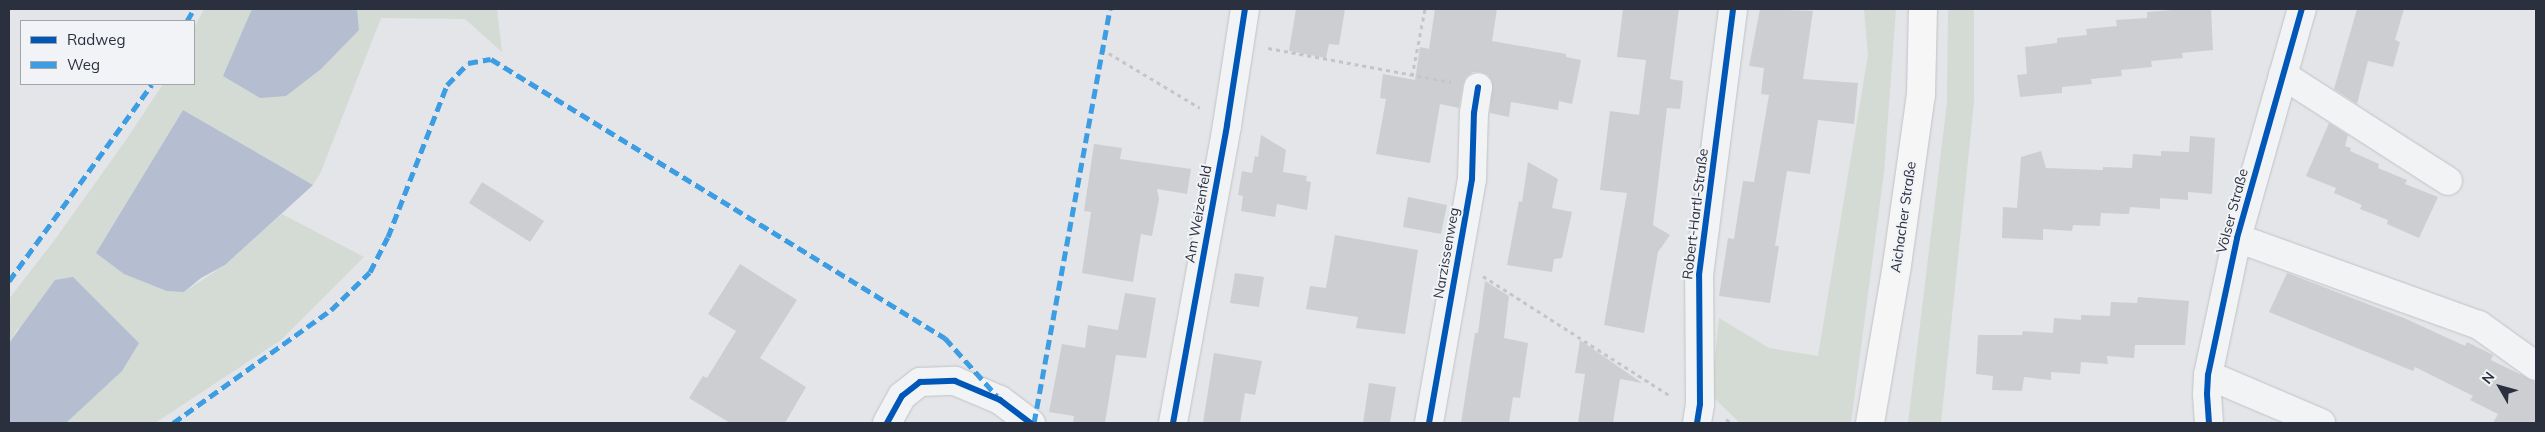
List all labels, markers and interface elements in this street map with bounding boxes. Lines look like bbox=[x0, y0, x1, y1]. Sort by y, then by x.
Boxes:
legend bbox=[20, 20, 195, 85]
text: Radweg bbox=[67, 30, 125, 49]
text: Weg bbox=[67, 55, 100, 74]
street label: Robert-Hartl-Straße bbox=[1679, 148, 1711, 280]
street label: Aichacher Straße bbox=[1887, 160, 1919, 274]
street label: Am Weizenfeld bbox=[1181, 164, 1215, 264]
street label: Völser Straße bbox=[2213, 167, 2251, 255]
street label: Narzissenweg bbox=[1430, 206, 1462, 300]
north arrow bbox=[2475, 362, 2525, 412]
text: N bbox=[2478, 368, 2499, 387]

